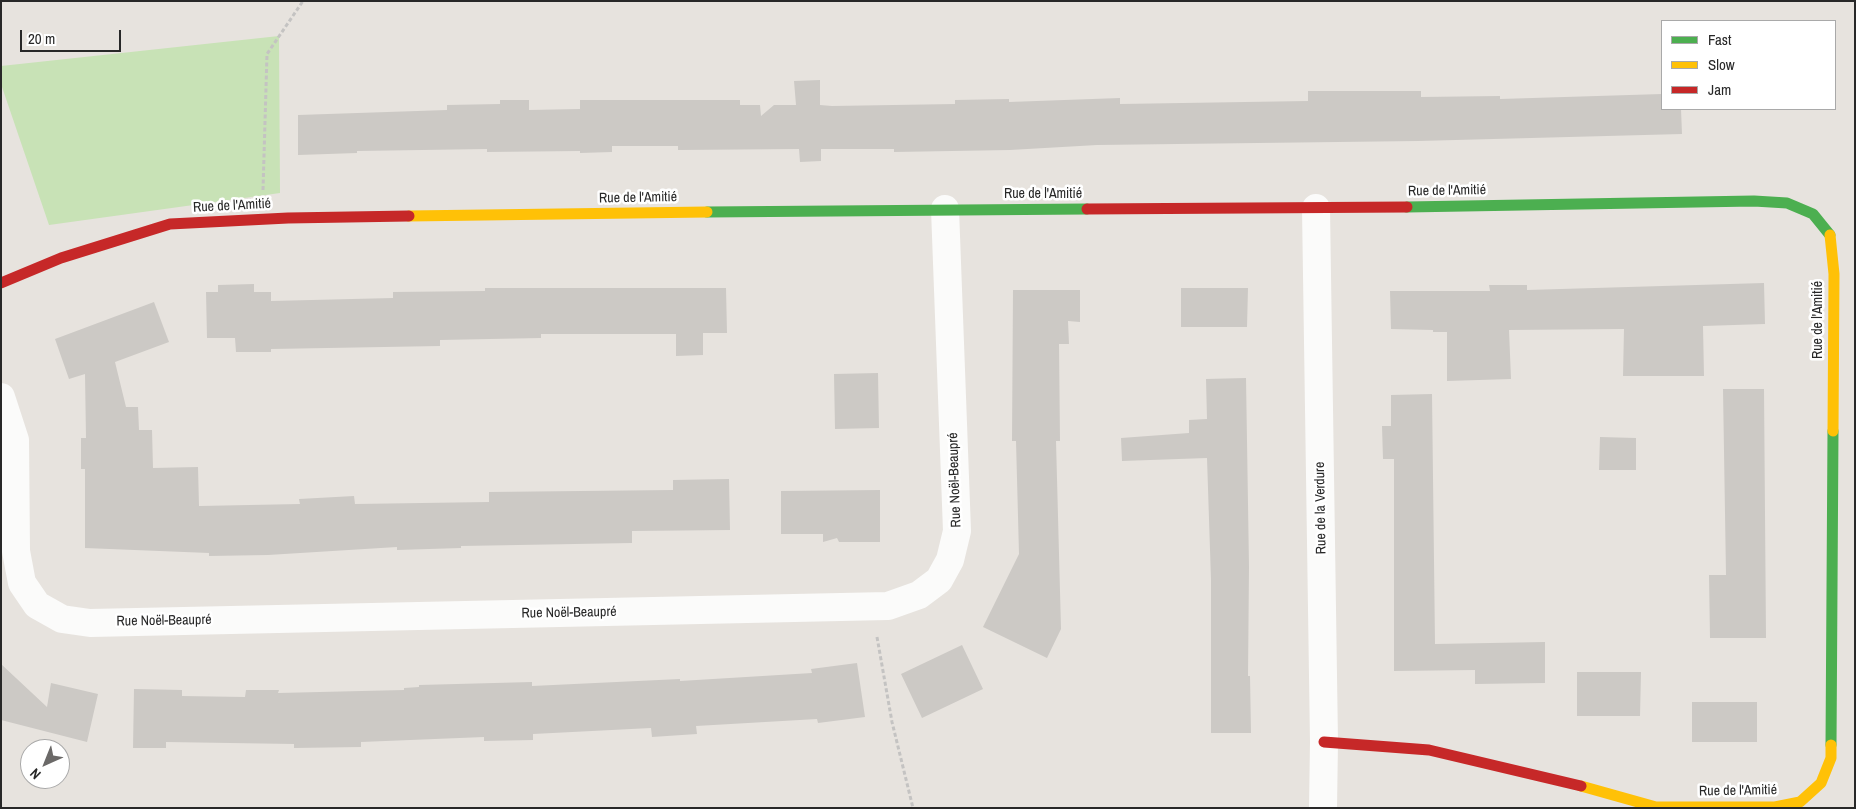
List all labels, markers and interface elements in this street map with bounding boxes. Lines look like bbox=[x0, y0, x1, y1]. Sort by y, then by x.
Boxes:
scale bar bbox=[22, 20, 124, 52]
legend bbox=[1661, 20, 1836, 110]
text: 20 m bbox=[28, 28, 55, 49]
text: Fast bbox=[1708, 29, 1731, 50]
text: Slow bbox=[1708, 54, 1735, 75]
text: Jam bbox=[1708, 79, 1731, 100]
street label: Rue de l'Amitié bbox=[1408, 182, 1486, 200]
street label: Rue de l'Amitié bbox=[1004, 186, 1082, 202]
street label: Rue de l'Amitié bbox=[599, 189, 677, 207]
street label: Rue de l'Amitié bbox=[193, 196, 271, 216]
street label: Rue de l'Amitié bbox=[1810, 281, 1826, 359]
street label: Rue Noël-Beaupré bbox=[945, 432, 965, 528]
street label: Rue de la Verdure bbox=[1312, 462, 1330, 554]
street label: Rue Noël-Beaupré bbox=[521, 604, 617, 622]
street label: Rue Noël-Beaupré bbox=[116, 612, 212, 630]
north arrow bbox=[20, 739, 70, 789]
text: N bbox=[26, 765, 45, 783]
street label: Rue de l'Amitié bbox=[1699, 782, 1777, 800]

